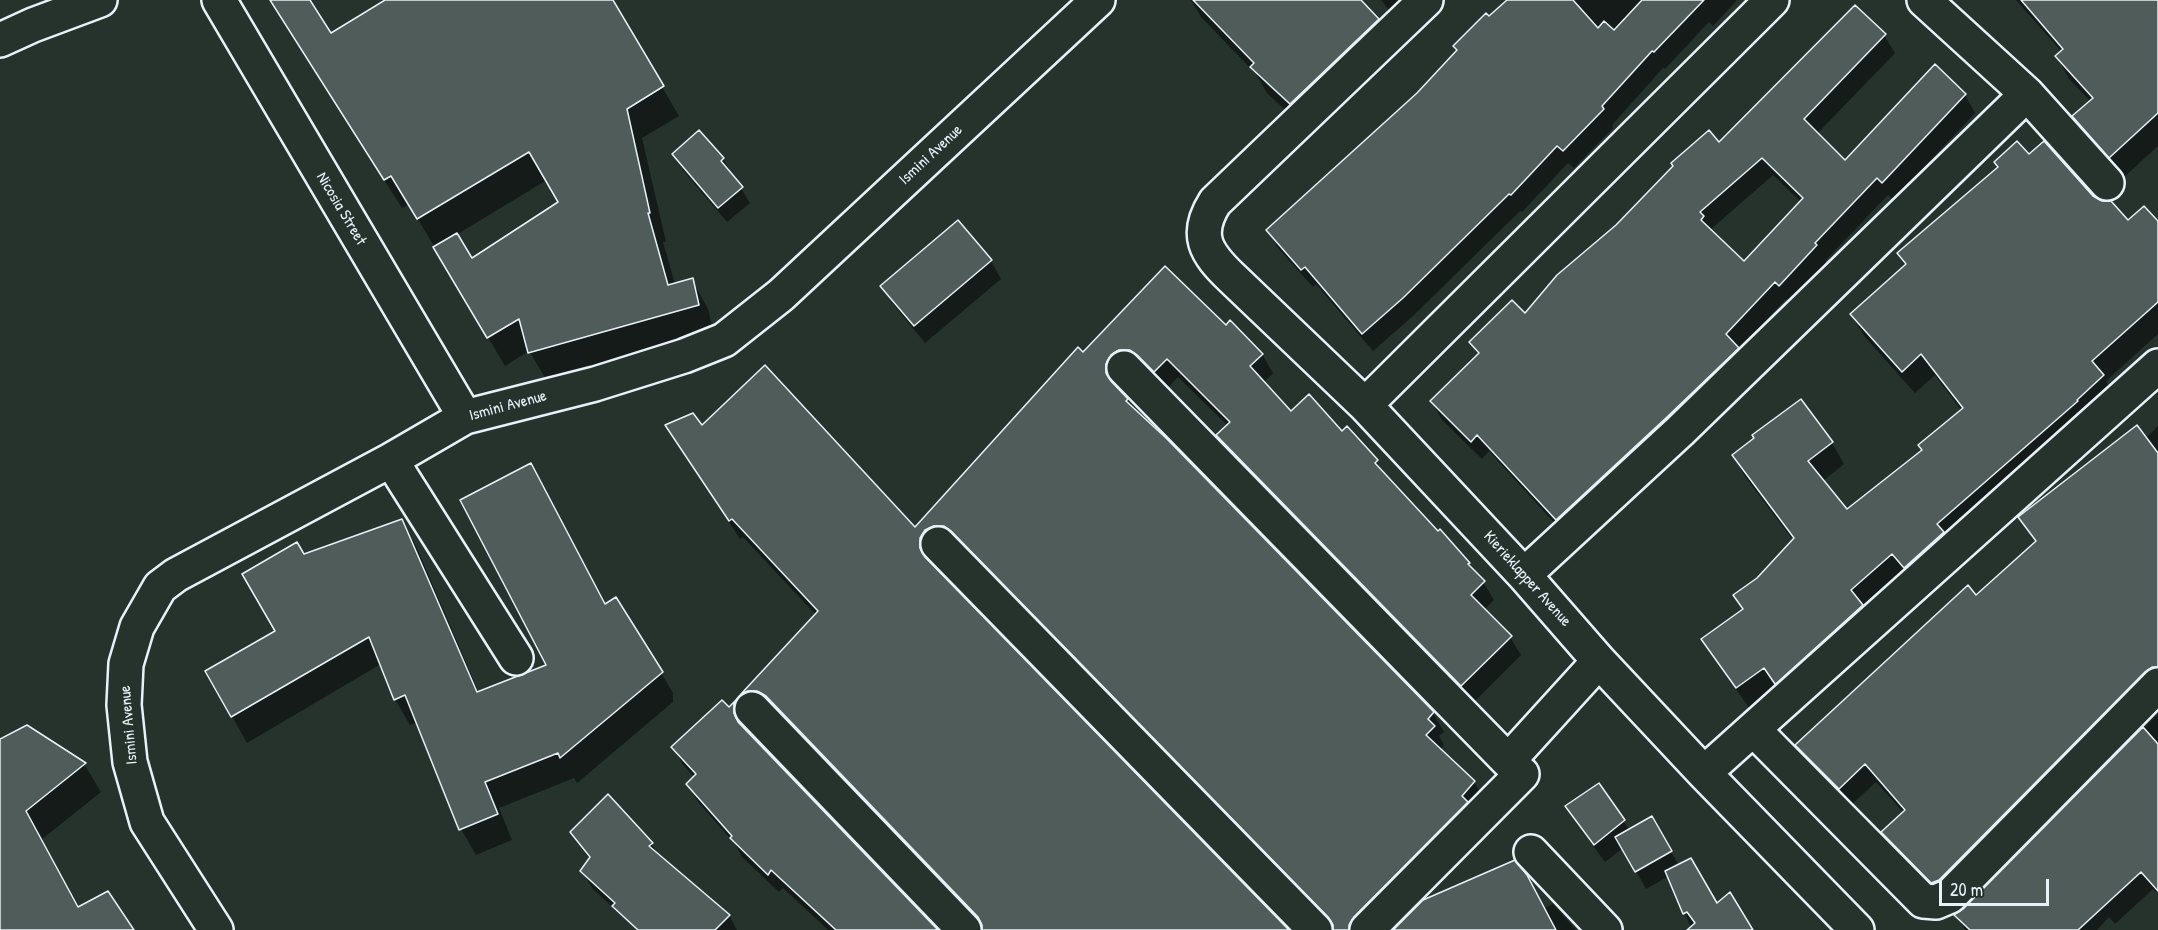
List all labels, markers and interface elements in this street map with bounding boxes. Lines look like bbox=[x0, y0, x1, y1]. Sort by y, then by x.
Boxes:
street label: Ismini Avenue bbox=[895, 121, 967, 189]
street label: Nicosia Street bbox=[312, 169, 370, 249]
street label: Ismini Avenue bbox=[467, 386, 549, 426]
street label: Kierieklapper Avenue bbox=[1479, 527, 1575, 631]
street label: Ismini Avenue bbox=[116, 685, 142, 765]
scale bar bbox=[1942, 867, 2052, 905]
text: 20 m bbox=[1950, 877, 1983, 902]

